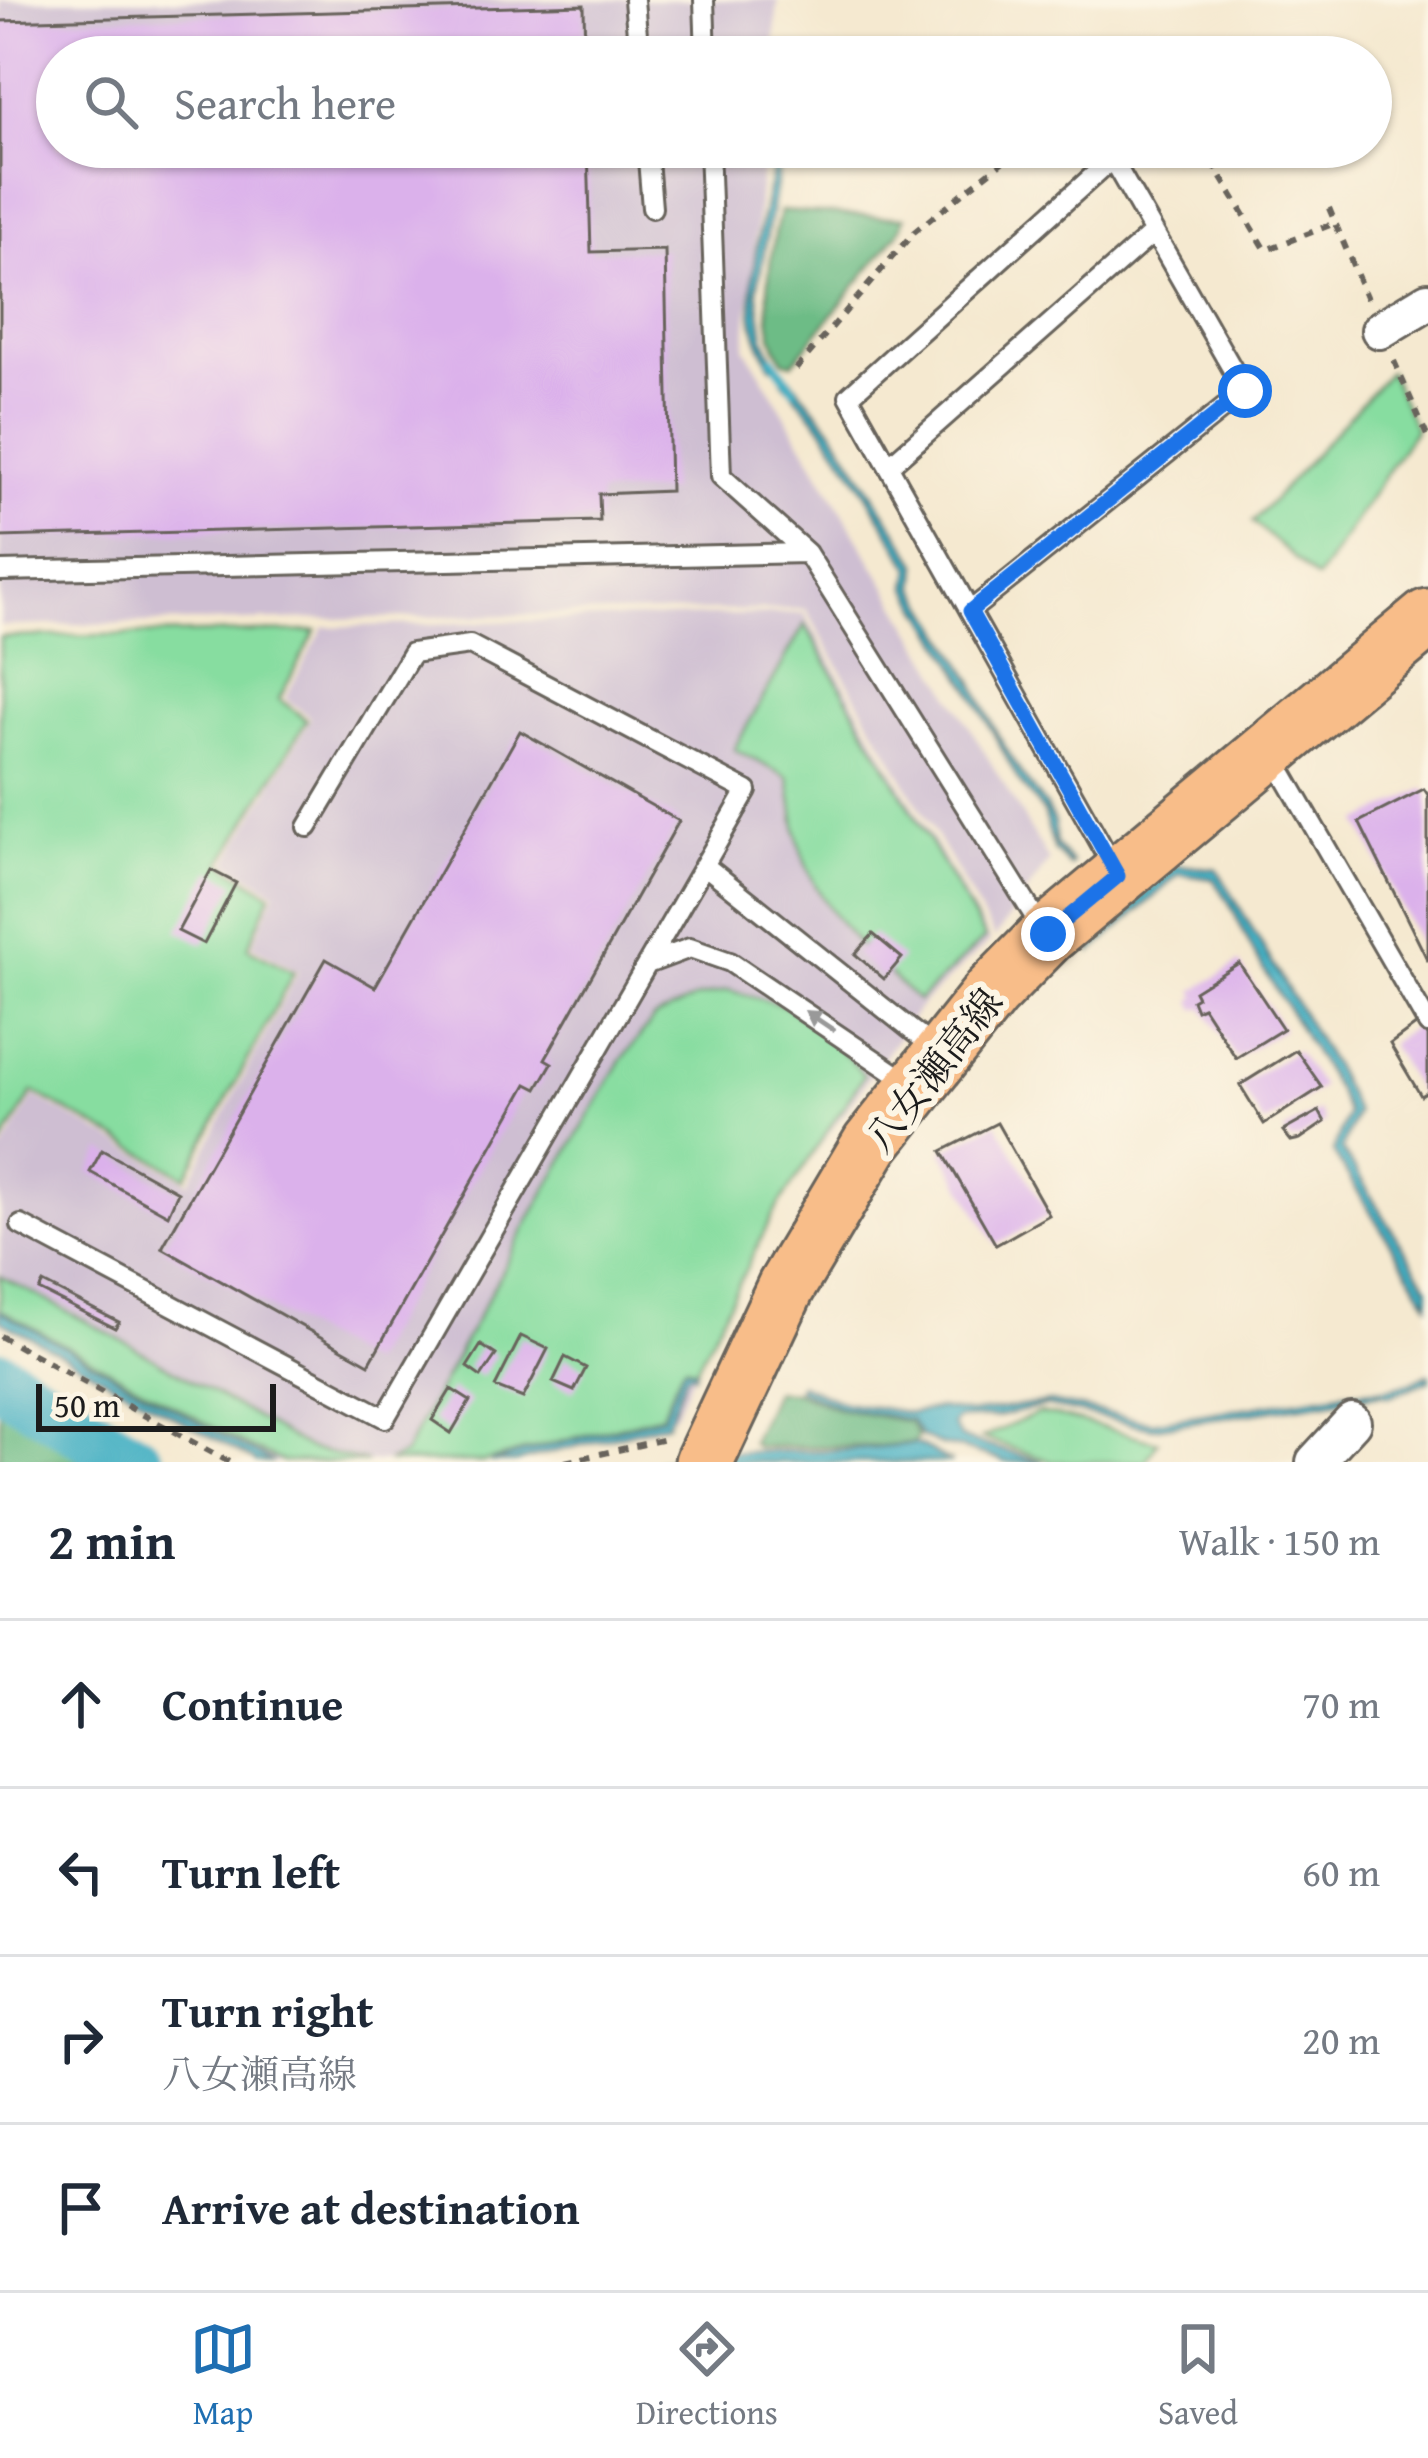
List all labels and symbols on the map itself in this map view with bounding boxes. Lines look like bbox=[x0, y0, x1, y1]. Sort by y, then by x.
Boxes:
route start bbox=[1218, 364, 1272, 418]
route end bbox=[1021, 907, 1075, 961]
street label: 八女瀬高線 bbox=[851, 976, 1015, 1164]
one-way arrow bbox=[803, 1011, 836, 1033]
scale bar bbox=[36, 1378, 276, 1431]

